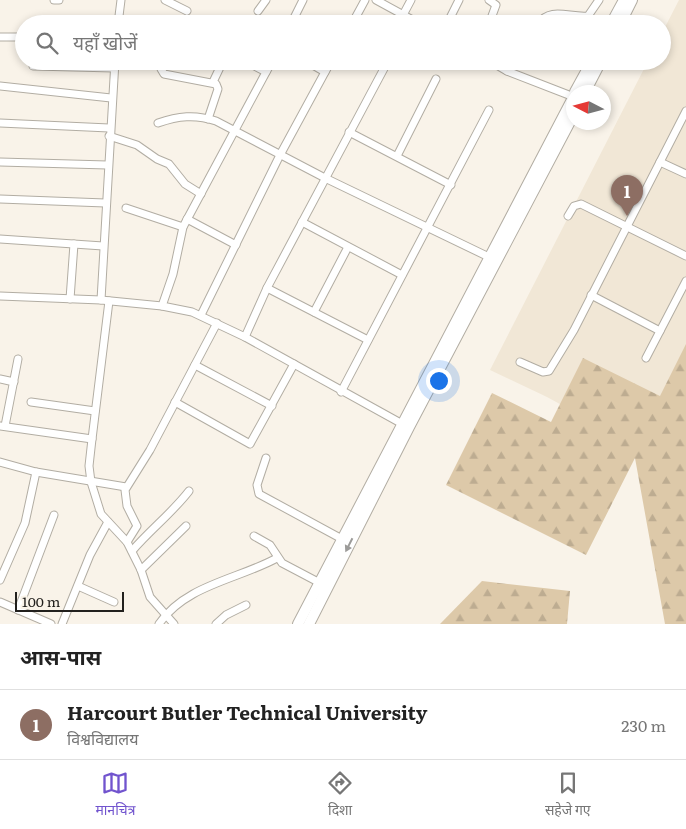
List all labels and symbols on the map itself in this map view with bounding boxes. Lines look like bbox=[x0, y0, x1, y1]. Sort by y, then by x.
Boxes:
north arrow bbox=[566, 85, 611, 130]
pin: 1 bbox=[611, 175, 643, 216]
your location bbox=[426, 368, 452, 394]
one-way arrow bbox=[345, 538, 353, 552]
scale bar bbox=[15, 589, 124, 612]

